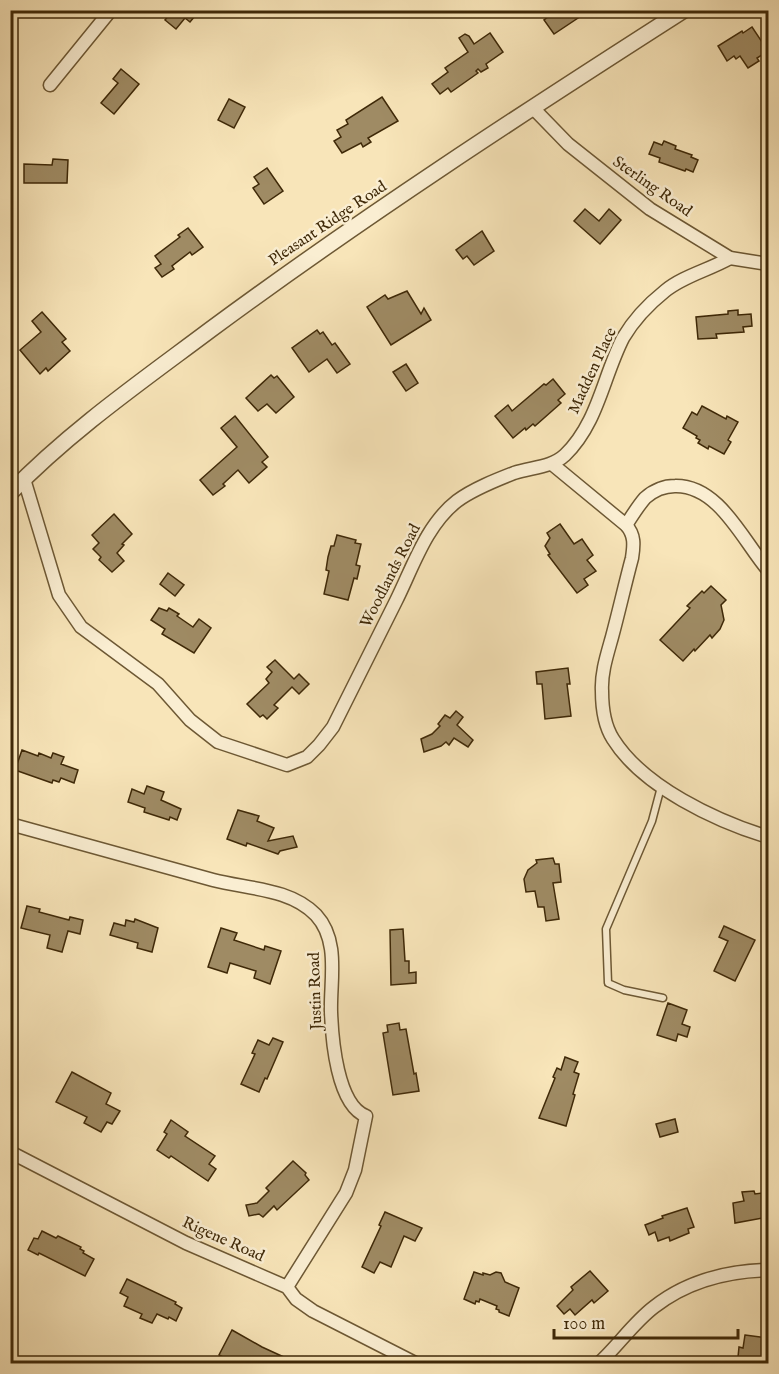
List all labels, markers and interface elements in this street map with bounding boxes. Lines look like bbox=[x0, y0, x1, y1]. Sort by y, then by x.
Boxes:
street label: Sterling Road bbox=[608, 152, 696, 222]
street label: Pleasant Ridge Road bbox=[265, 177, 391, 271]
street label: Madden Place bbox=[564, 325, 622, 417]
street label: Woodlands Road bbox=[356, 520, 426, 631]
street label: Justin Road bbox=[305, 951, 327, 1032]
street label: Rigene Road bbox=[179, 1213, 268, 1267]
scale bar bbox=[554, 1302, 738, 1340]
text: 100 m bbox=[563, 1313, 605, 1336]

